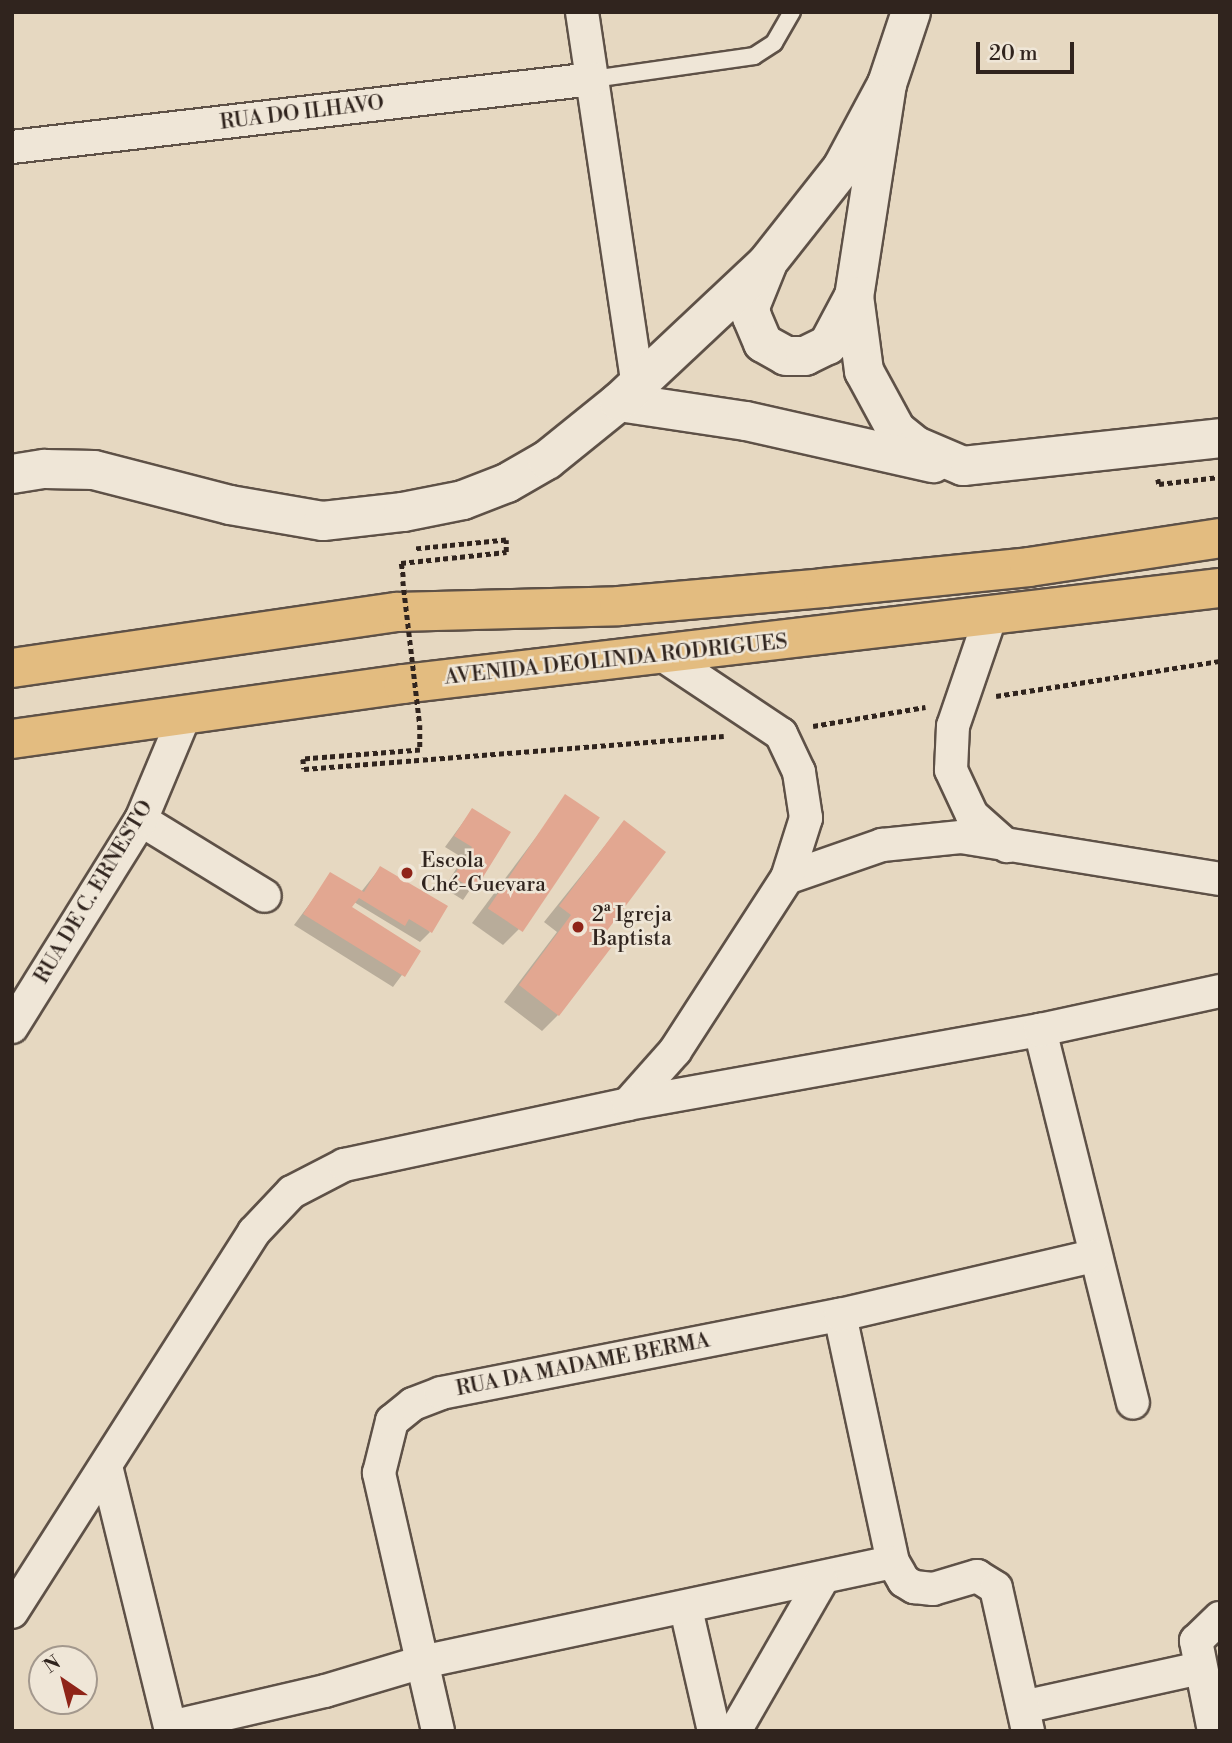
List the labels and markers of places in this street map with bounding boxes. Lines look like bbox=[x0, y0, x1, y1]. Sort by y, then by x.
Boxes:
place label: Escola Ché-Guevara bbox=[421, 848, 546, 898]
marker: Escola Ché-Guevara bbox=[399, 865, 415, 881]
place label: 2ª Igreja Baptista bbox=[592, 902, 672, 952]
marker: 2ª Igreja Baptista bbox=[570, 919, 586, 935]

